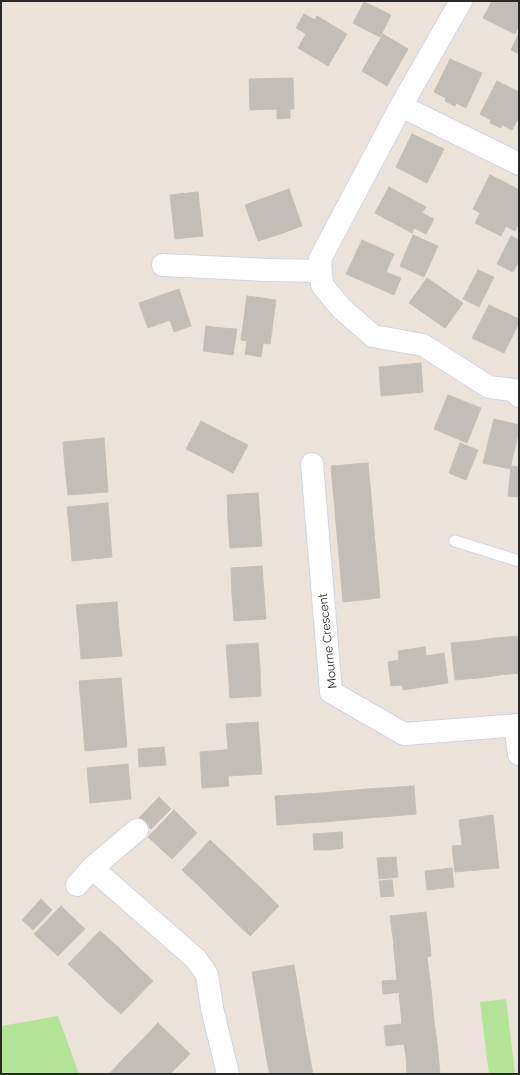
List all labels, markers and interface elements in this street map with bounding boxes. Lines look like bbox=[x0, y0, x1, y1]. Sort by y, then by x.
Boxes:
street label: Mourne Crescent bbox=[316, 593, 340, 689]

